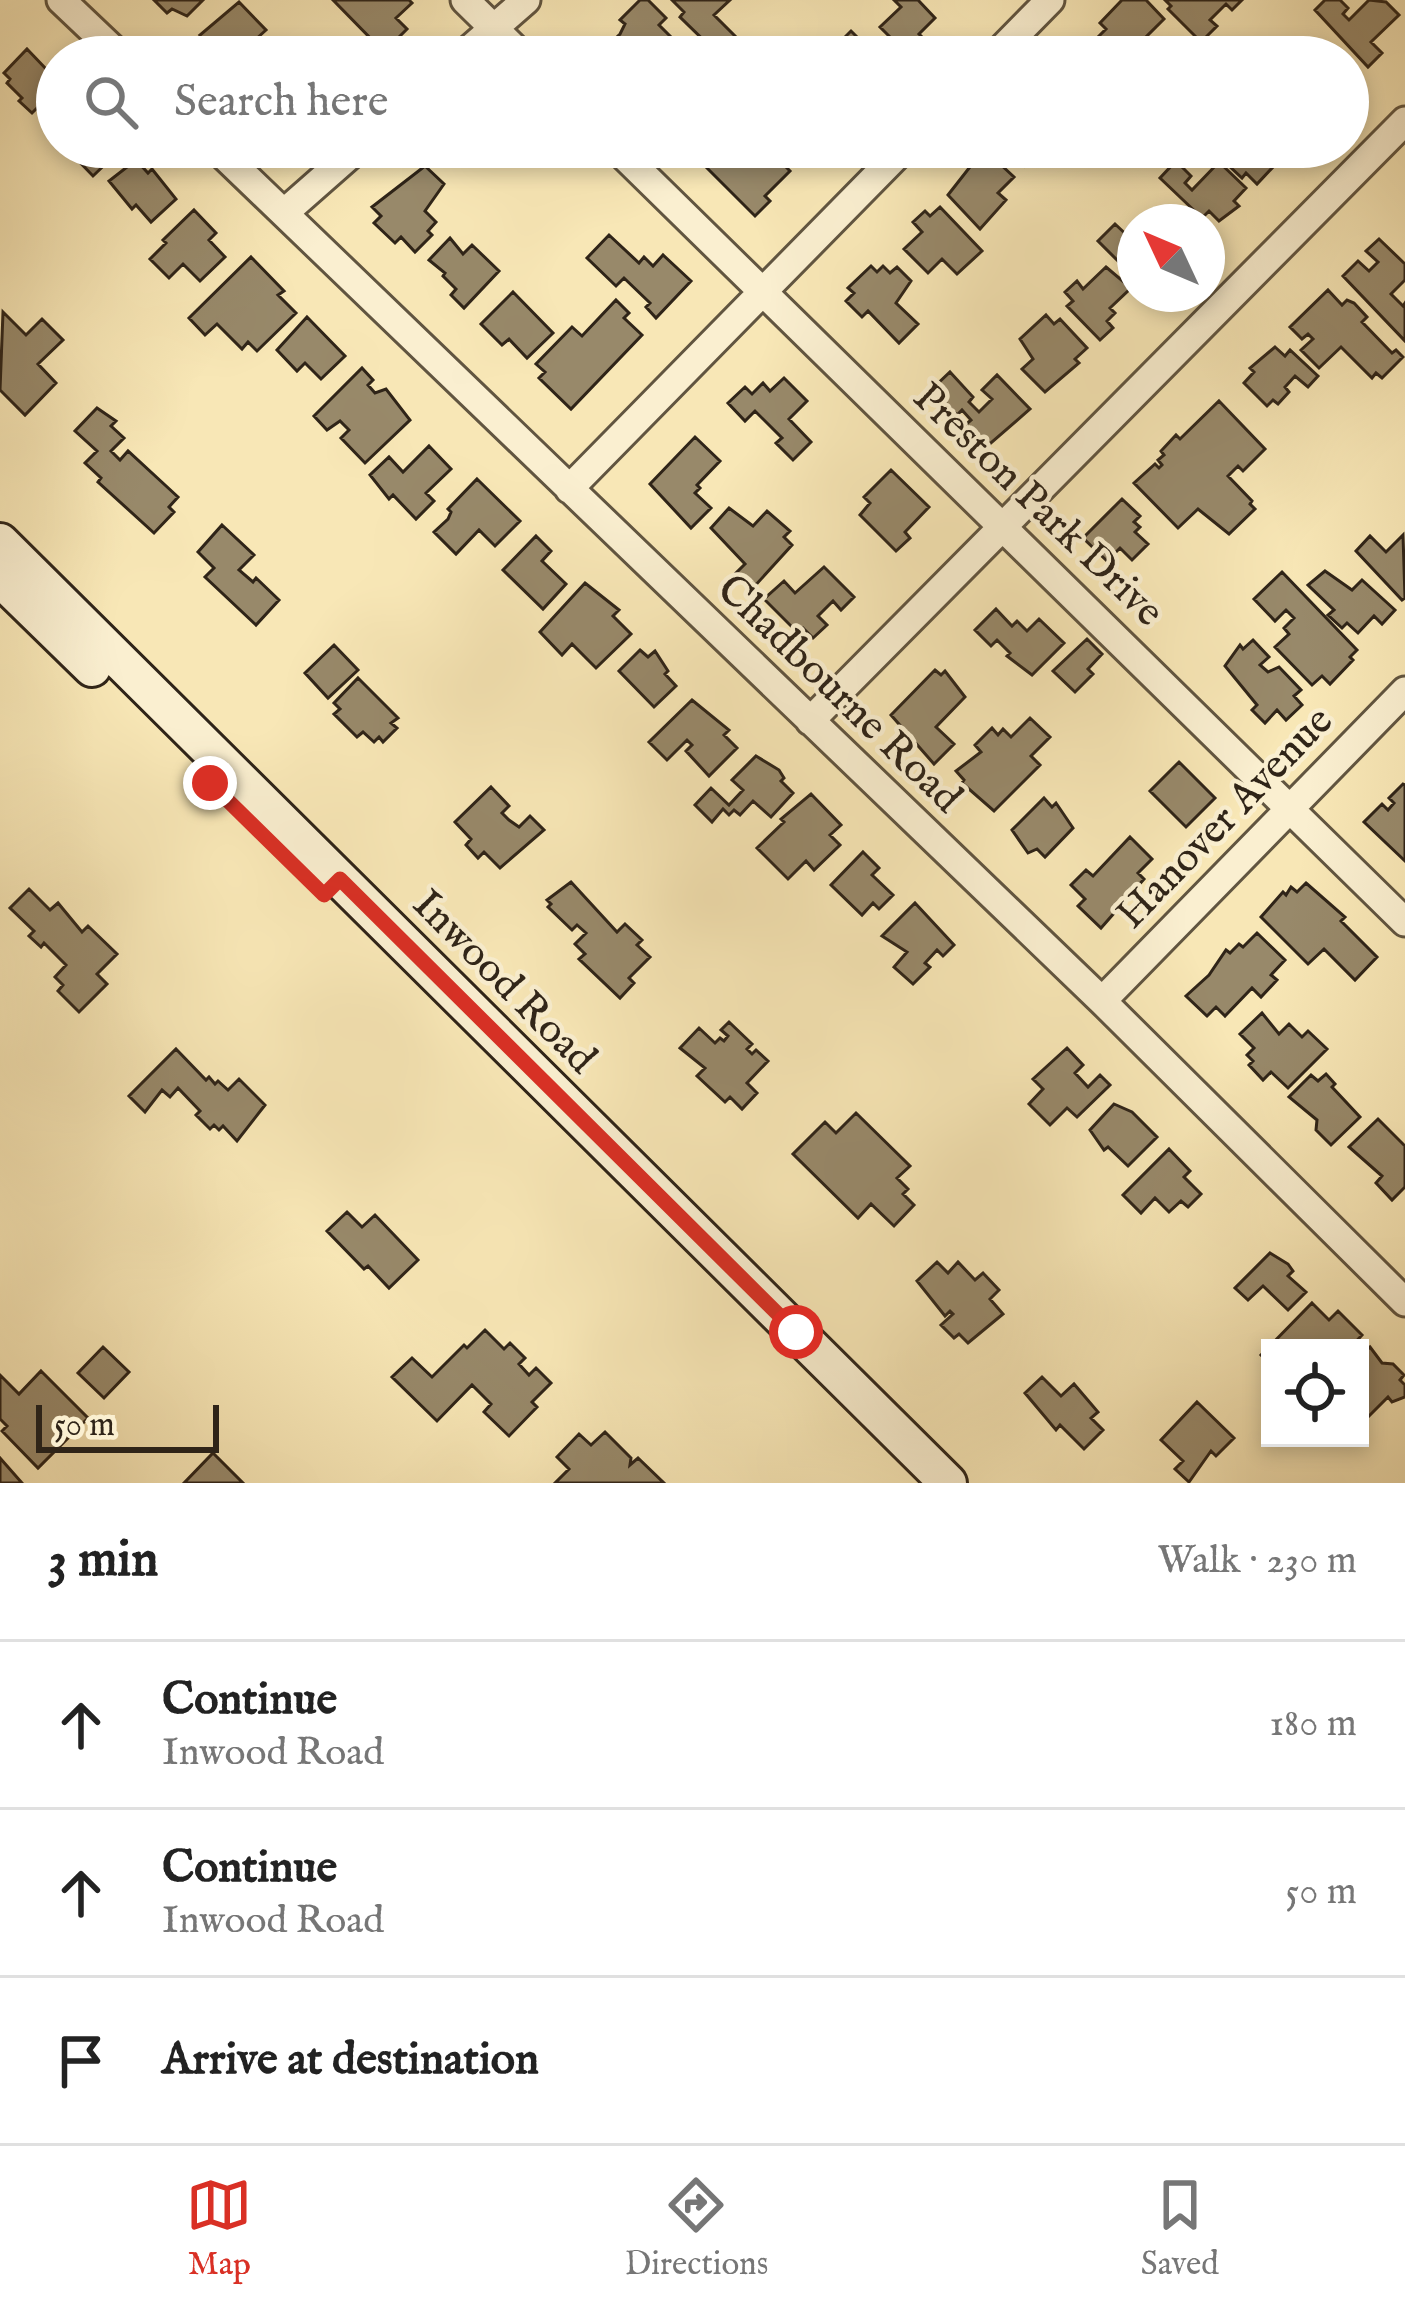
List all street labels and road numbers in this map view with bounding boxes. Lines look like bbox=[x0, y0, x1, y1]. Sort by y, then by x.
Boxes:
street label: Preston Park Drive bbox=[901, 372, 1174, 639]
street label: Chadbourne Road bbox=[705, 564, 973, 825]
street label: Hanover Avenue bbox=[1106, 696, 1345, 941]
street label: Inwood Road bbox=[400, 879, 607, 1086]

